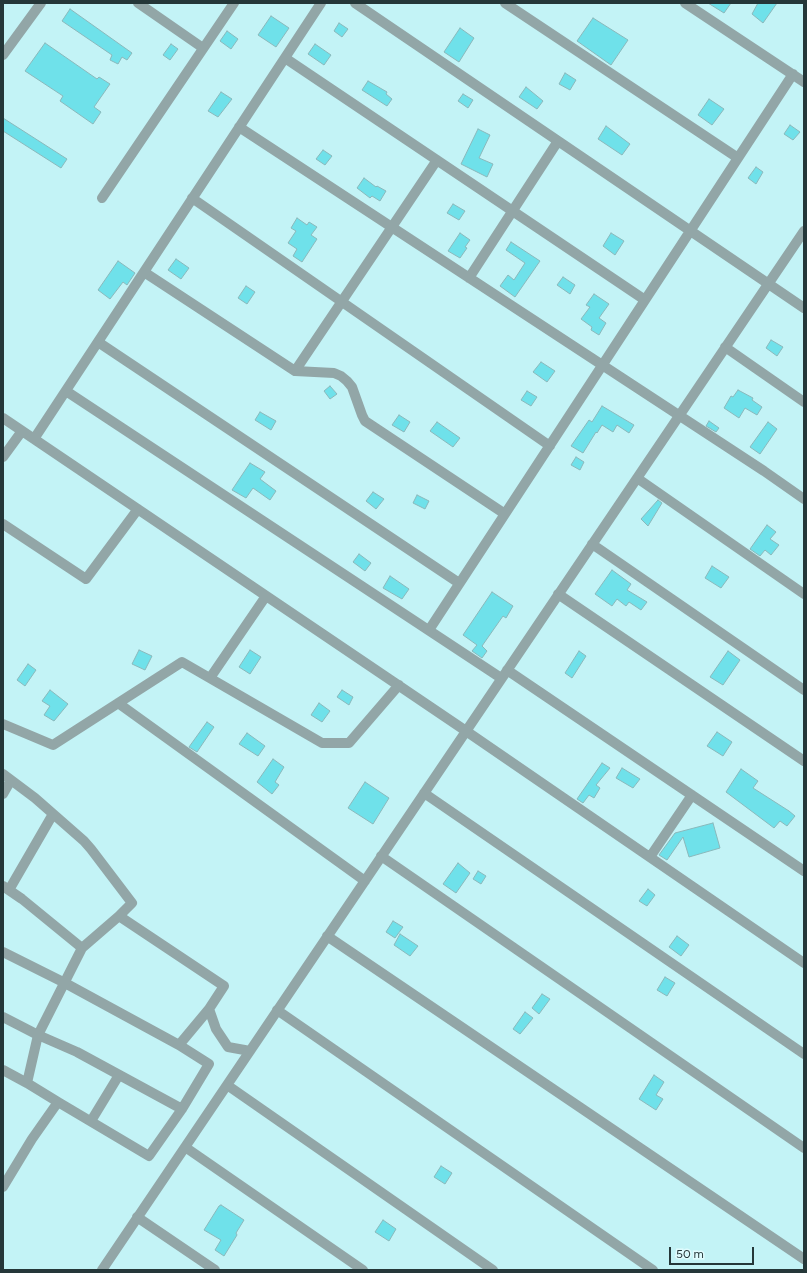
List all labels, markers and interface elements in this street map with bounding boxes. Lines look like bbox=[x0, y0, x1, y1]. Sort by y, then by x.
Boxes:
scale bar bbox=[671, 1239, 756, 1265]
text: 50 m bbox=[676, 1247, 704, 1261]

